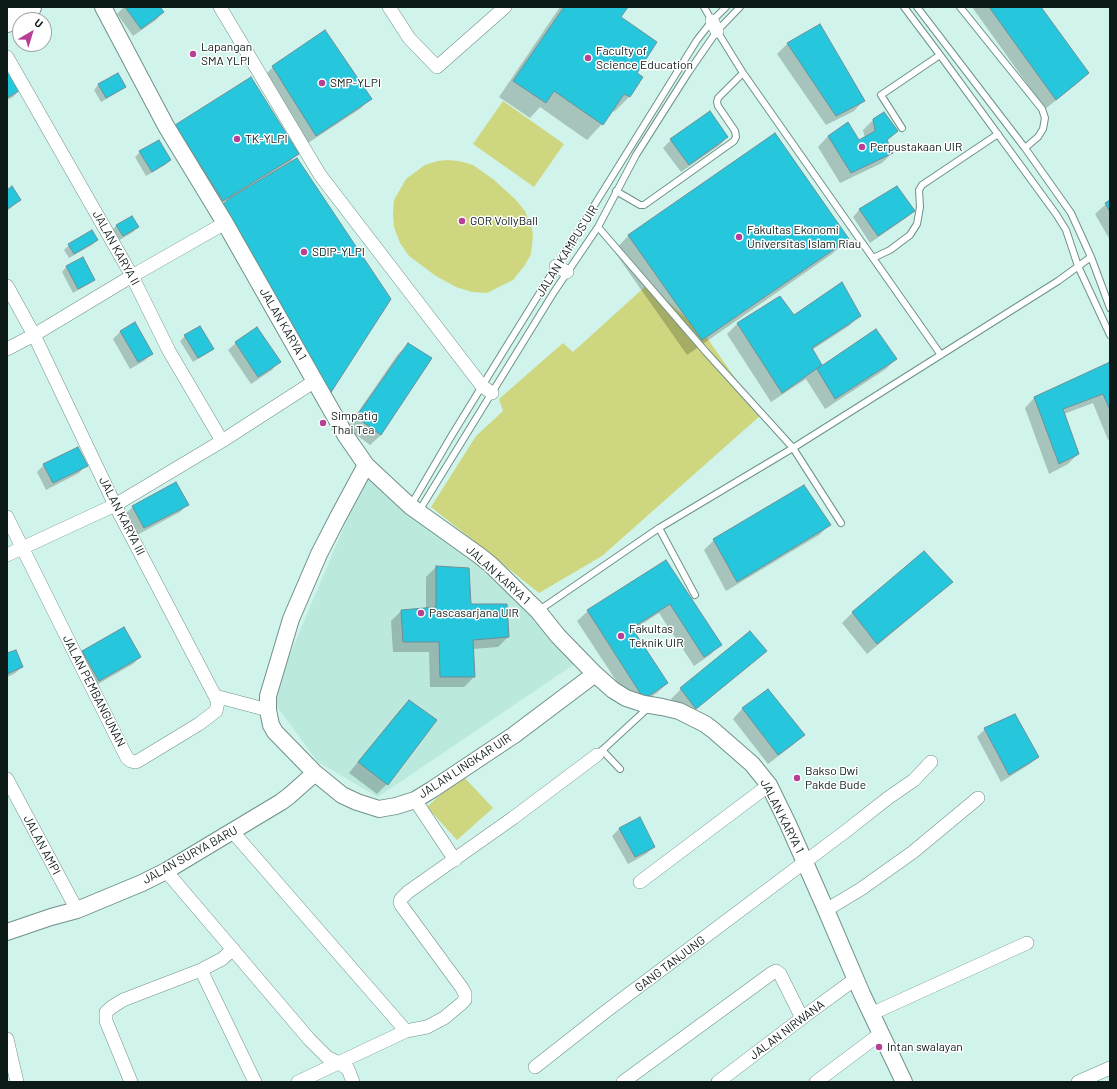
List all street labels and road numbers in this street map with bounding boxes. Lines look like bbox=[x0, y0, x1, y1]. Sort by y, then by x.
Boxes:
street label: JALAN KAMPUS UIR bbox=[533, 203, 601, 299]
street label: JALAN KARYA II bbox=[90, 208, 142, 288]
street label: JALAN KARYA 1 bbox=[256, 285, 310, 363]
street label: JALAN KARYA III bbox=[96, 474, 148, 558]
street label: JALAN KARYA 1 bbox=[463, 543, 533, 607]
street label: JALAN PEMBANGUNAN bbox=[60, 633, 128, 749]
street label: JALAN LINGKAR UIR bbox=[416, 731, 514, 801]
street label: JALAN KARYA 1 bbox=[757, 777, 807, 855]
street label: JALAN AMPI bbox=[20, 813, 64, 877]
street label: JALAN SURYA BARU bbox=[140, 823, 240, 887]
street label: GANG TANJUNG bbox=[632, 933, 708, 995]
street label: JALAN NIRWANA bbox=[747, 997, 827, 1063]

